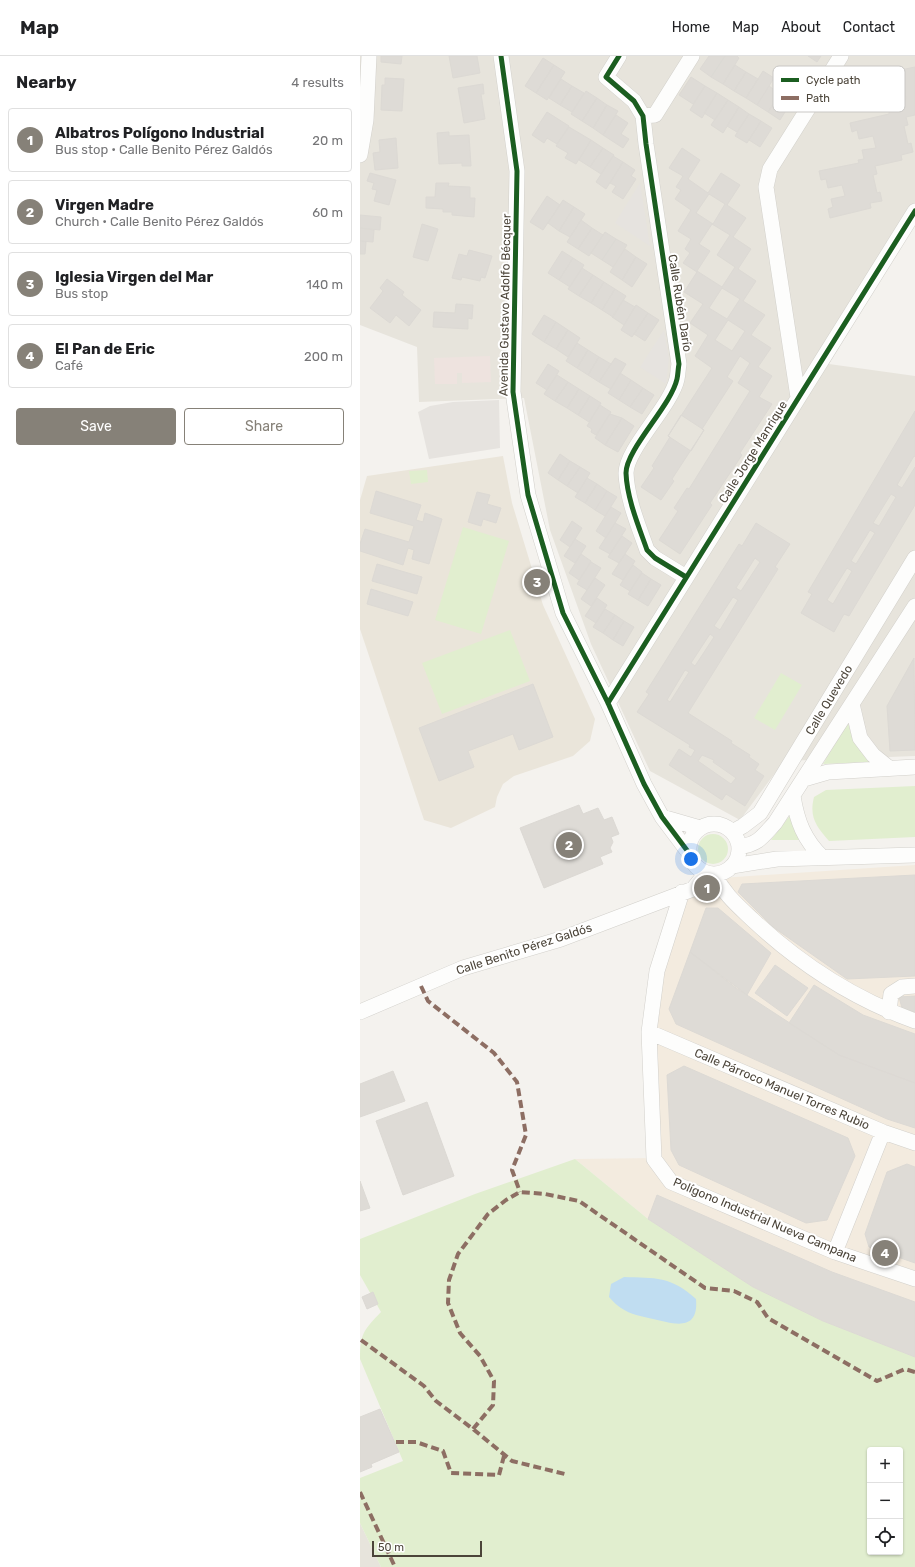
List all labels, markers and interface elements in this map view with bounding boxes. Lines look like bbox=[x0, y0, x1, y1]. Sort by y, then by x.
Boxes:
text: Map bbox=[20, 16, 59, 39]
text: Home bbox=[672, 19, 710, 36]
text: Map bbox=[732, 19, 759, 36]
text: About bbox=[781, 19, 821, 36]
text: Contact bbox=[843, 19, 895, 36]
legend bbox=[773, 66, 905, 112]
text: Nearby bbox=[16, 72, 77, 92]
text: Cycle path bbox=[806, 74, 860, 87]
text: 4 results bbox=[291, 75, 344, 90]
text: Path bbox=[806, 92, 830, 105]
text: Albatros Polígono Industrial bbox=[55, 124, 264, 142]
text: 1 bbox=[27, 133, 33, 148]
text: 20 m bbox=[312, 133, 343, 148]
text: Bus stop · Calle Benito Pérez Galdós bbox=[55, 142, 273, 157]
text: Virgen Madre bbox=[55, 196, 154, 214]
text: 2 bbox=[26, 205, 34, 220]
text: 60 m bbox=[312, 205, 343, 220]
street label: Avenida Gustavo Adolfo Bécquer bbox=[496, 213, 514, 396]
text: Church · Calle Benito Pérez Galdós bbox=[55, 214, 264, 229]
street label: Calle Rubén Darío bbox=[665, 253, 695, 353]
text: Iglesia Virgen del Mar bbox=[55, 268, 213, 286]
text: 3 bbox=[26, 277, 34, 292]
text: 140 m bbox=[306, 277, 343, 292]
text: Bus stop bbox=[55, 286, 108, 301]
text: El Pan de Eric bbox=[55, 340, 155, 358]
text: 4 bbox=[26, 349, 34, 364]
text: 200 m bbox=[304, 349, 343, 364]
text: Café bbox=[55, 358, 83, 373]
street label: Calle Jorge Manrique bbox=[716, 398, 790, 506]
button: Save bbox=[16, 408, 176, 445]
button: Share bbox=[184, 408, 344, 445]
pin: 3 bbox=[524, 567, 550, 597]
street label: Calle Quevedo bbox=[803, 662, 855, 738]
pin: 2 bbox=[556, 830, 582, 860]
your location bbox=[681, 849, 701, 869]
pin: 1 bbox=[694, 873, 720, 903]
street label: Calle Benito Pérez Galdós bbox=[454, 920, 594, 978]
street label: Calle Párroco Manuel Torres Rubio bbox=[692, 1046, 872, 1132]
street label: Polígono Industrial Nueva Campana bbox=[671, 1175, 859, 1265]
pin: 4 bbox=[872, 1238, 898, 1268]
map controls bbox=[867, 1447, 903, 1555]
button: + bbox=[867, 1447, 903, 1483]
button: − bbox=[867, 1483, 903, 1519]
button: locate bbox=[867, 1519, 903, 1555]
scale bar bbox=[372, 1539, 482, 1558]
text: 50 m bbox=[378, 1541, 404, 1554]

